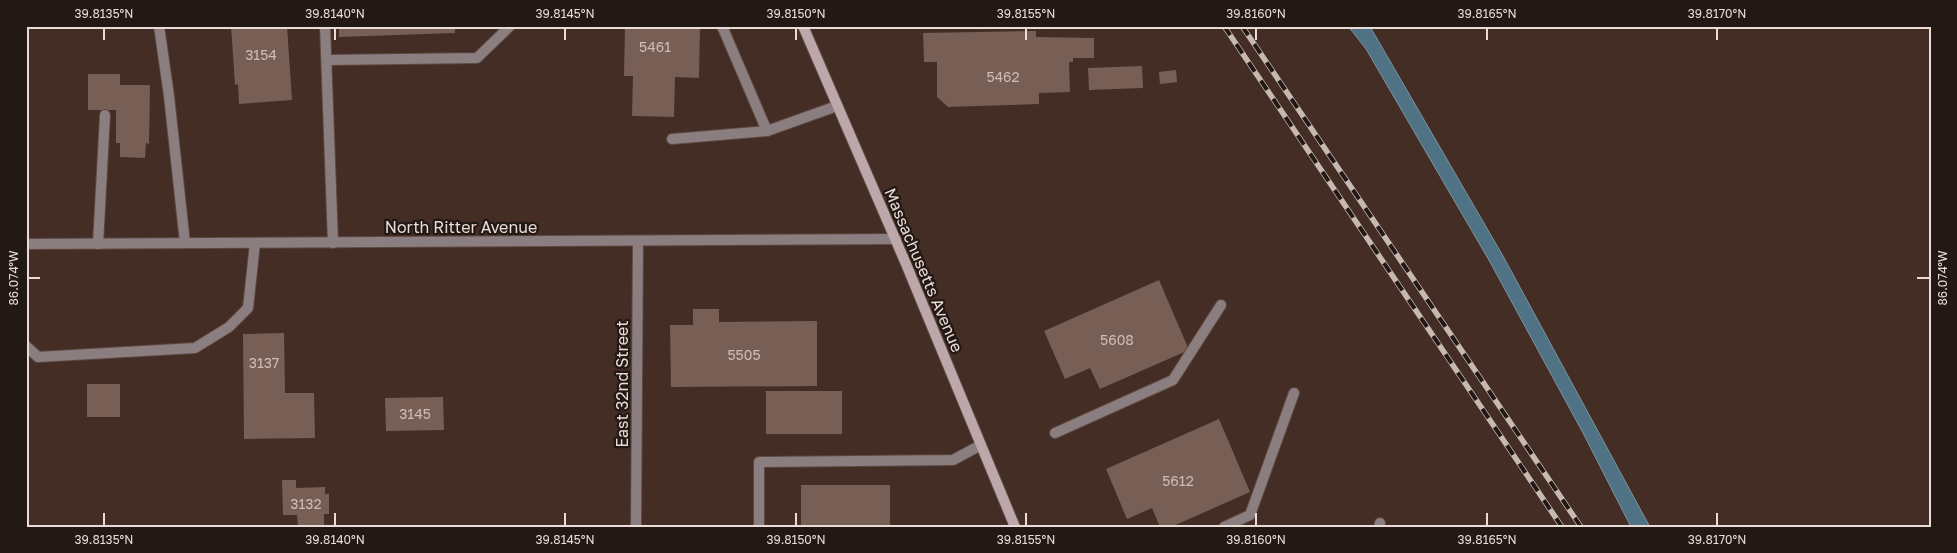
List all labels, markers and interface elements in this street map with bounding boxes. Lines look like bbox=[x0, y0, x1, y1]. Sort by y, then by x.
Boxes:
text: 39.8135°N bbox=[75, 6, 133, 21]
text: 39.8140°N bbox=[305, 6, 365, 21]
text: 39.8145°N bbox=[535, 6, 595, 21]
text: 39.8150°N bbox=[766, 6, 826, 21]
text: 39.8155°N bbox=[997, 6, 1055, 21]
text: 39.8160°N bbox=[1226, 6, 1286, 21]
text: 39.8165°N bbox=[1457, 6, 1517, 21]
text: 39.8170°N bbox=[1688, 6, 1746, 21]
house number: 5461 bbox=[639, 38, 671, 55]
house number: 3154 bbox=[245, 46, 277, 63]
house number: 5462 bbox=[986, 68, 1020, 85]
street label: Massachusetts Avenue bbox=[880, 185, 968, 355]
street label: North Ritter Avenue bbox=[385, 217, 537, 237]
text: 86.074°W bbox=[6, 250, 21, 305]
text: 86.074°W bbox=[1935, 250, 1950, 305]
street label: East 32nd Street bbox=[612, 320, 632, 448]
house number: 5608 bbox=[1100, 331, 1134, 348]
house number: 5505 bbox=[727, 346, 761, 363]
house number: 3137 bbox=[249, 354, 279, 371]
house number: 3145 bbox=[399, 405, 431, 422]
house number: 5612 bbox=[1162, 472, 1194, 489]
house number: 3132 bbox=[290, 495, 322, 512]
text: 39.8135°N bbox=[75, 532, 133, 547]
text: 39.8140°N bbox=[305, 532, 365, 547]
text: 39.8145°N bbox=[535, 532, 595, 547]
text: 39.8150°N bbox=[766, 532, 826, 547]
text: 39.8155°N bbox=[997, 532, 1055, 547]
text: 39.8160°N bbox=[1226, 532, 1286, 547]
text: 39.8165°N bbox=[1457, 532, 1517, 547]
text: 39.8170°N bbox=[1688, 532, 1746, 547]

